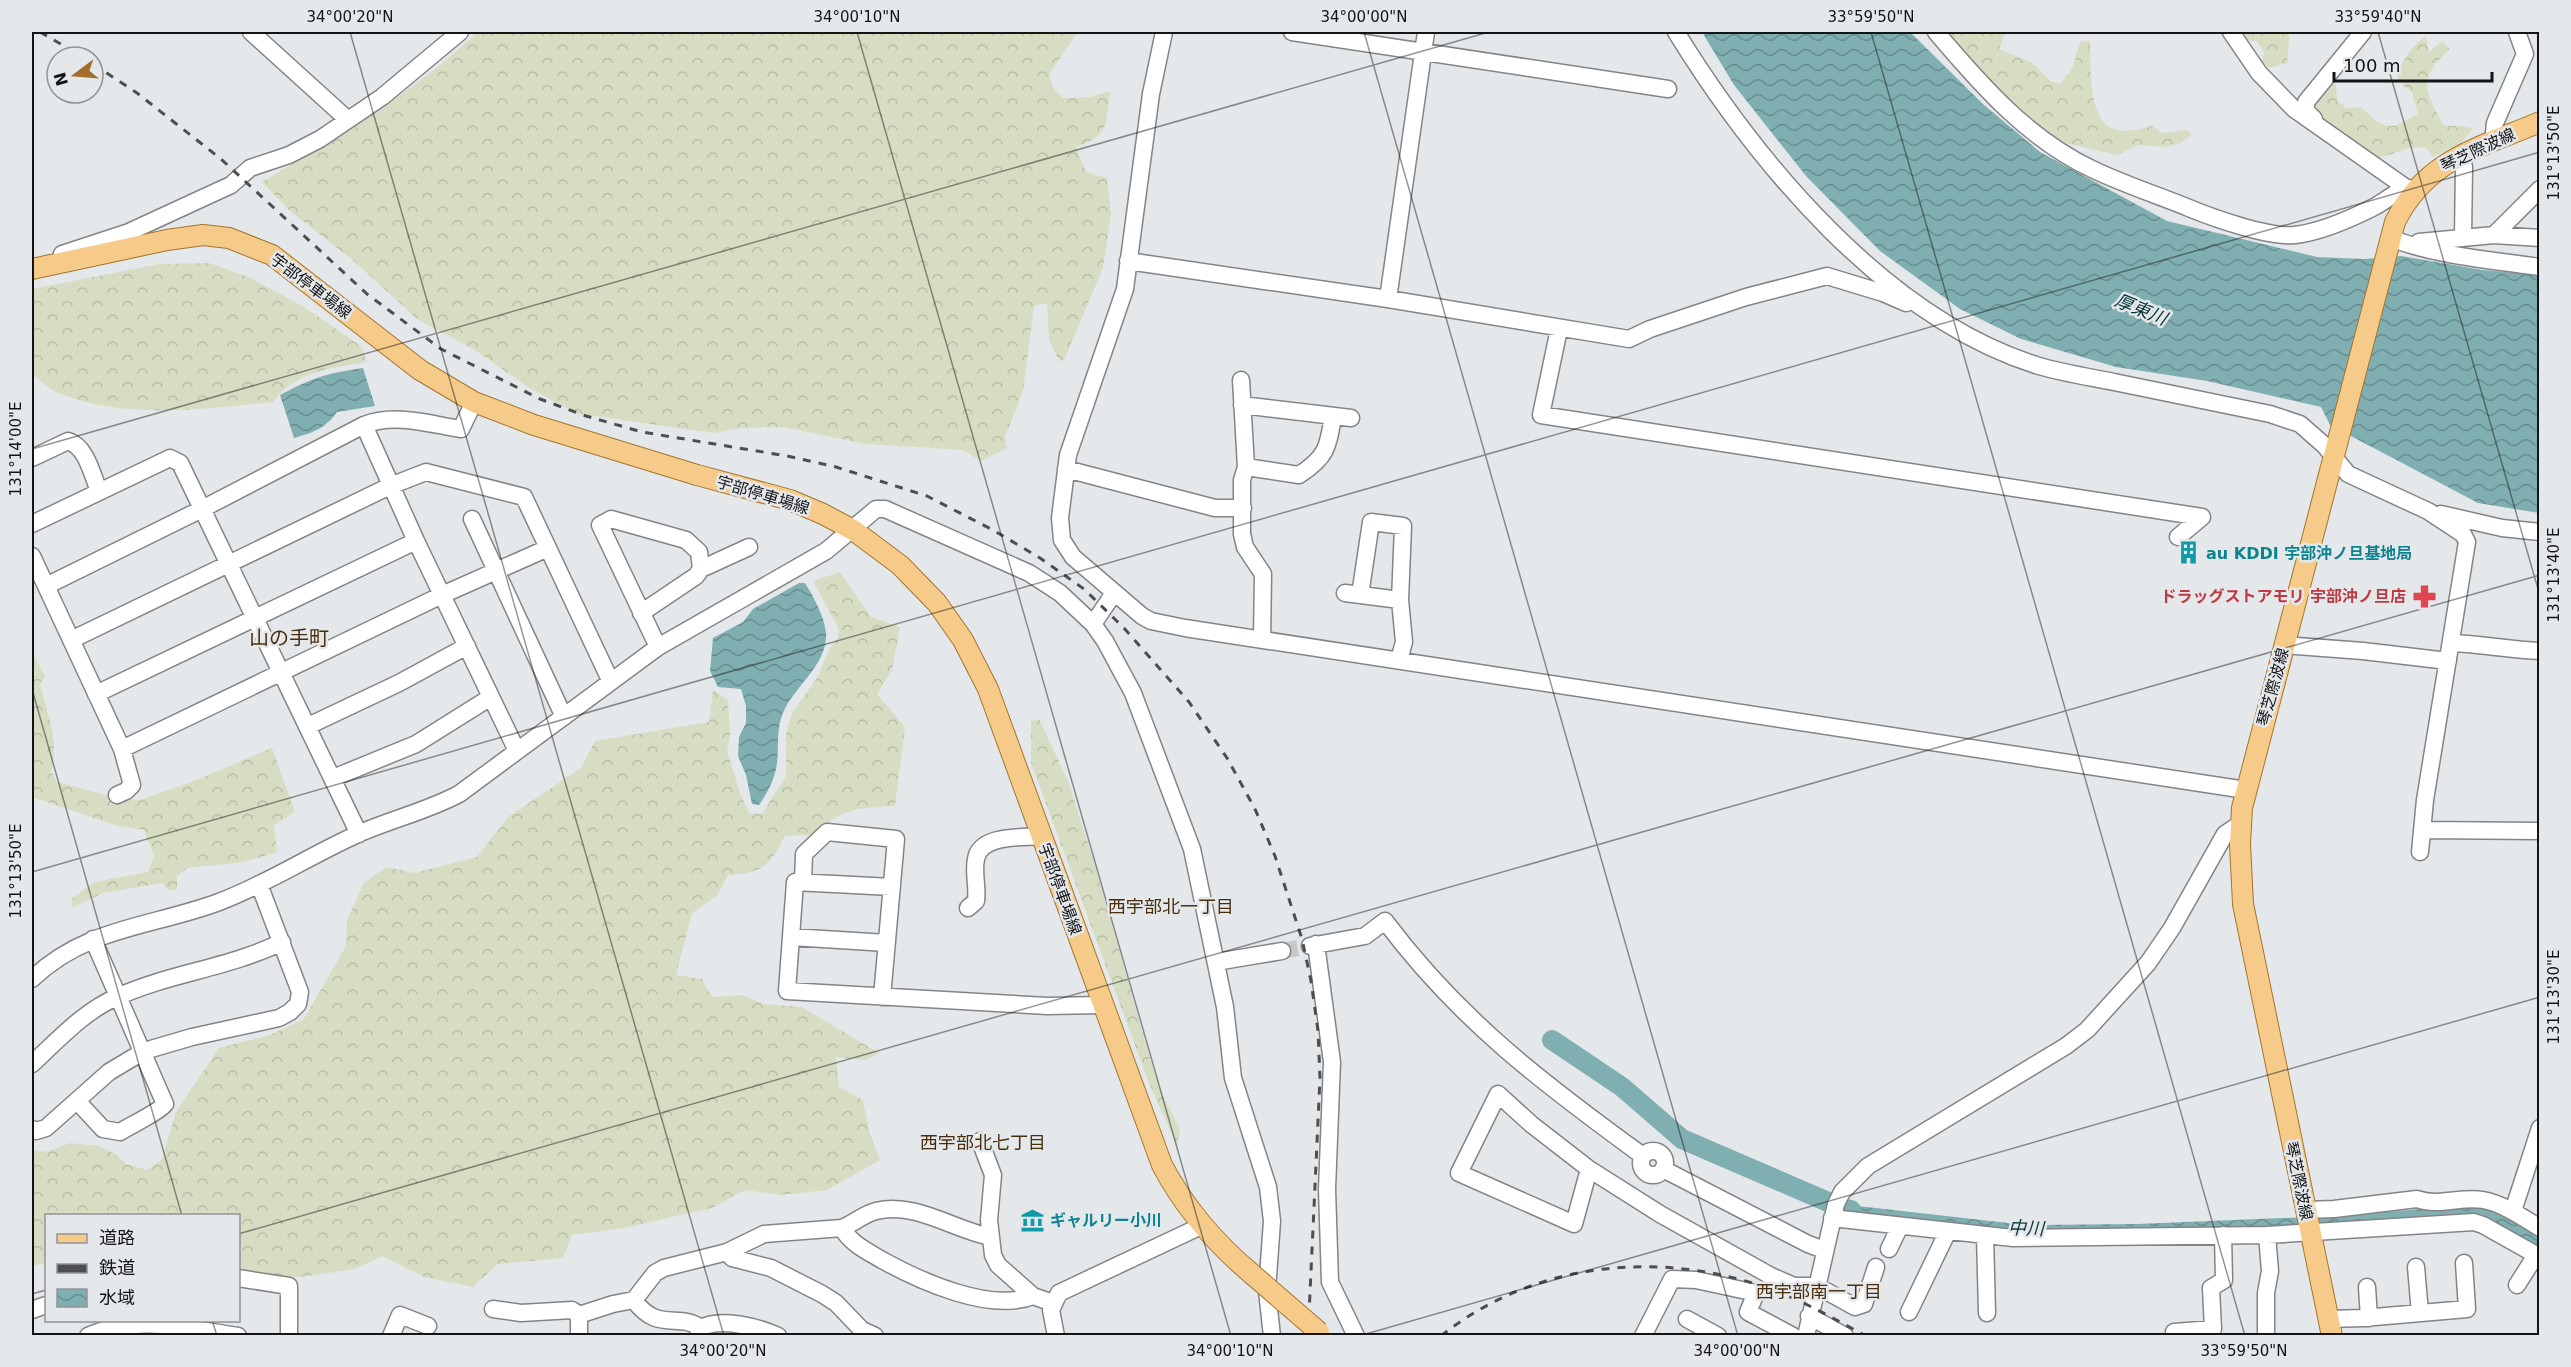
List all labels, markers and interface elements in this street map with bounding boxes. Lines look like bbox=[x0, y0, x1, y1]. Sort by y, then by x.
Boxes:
text: 34°00'20"N bbox=[306, 8, 394, 26]
text: 34°00'10"N bbox=[813, 8, 901, 26]
text: 34°00'00"N bbox=[1320, 8, 1408, 26]
text: 33°59'50"N bbox=[1827, 8, 1915, 26]
text: 33°59'40"N bbox=[2334, 8, 2422, 26]
north arrow bbox=[45, 45, 105, 105]
scale bar bbox=[2334, 45, 2492, 83]
text: 100 m bbox=[2343, 55, 2401, 76]
text: N bbox=[50, 70, 72, 88]
text: 131°13'50"E bbox=[2545, 106, 2563, 200]
street label: 琴芝際波線 bbox=[2438, 124, 2518, 176]
street label: 宇部停車場線 bbox=[267, 250, 355, 322]
water label: 厚東川 bbox=[2112, 289, 2172, 330]
text: 131°14'00"E bbox=[7, 402, 25, 496]
street label: 宇部停車場線 bbox=[714, 472, 812, 518]
text: 131°13'40"E bbox=[2545, 528, 2563, 622]
building icon: au KDDI 宇部沖ノ旦基地局 bbox=[2175, 540, 2201, 566]
place label: au KDDI 宇部沖ノ旦基地局 bbox=[2206, 544, 2412, 563]
pharmacy icon: ドラッグストアモリ 宇部沖ノ旦店 bbox=[2411, 583, 2437, 609]
place label: ドラッグストアモリ 宇部沖ノ旦店 bbox=[2160, 587, 2406, 606]
district label: 山の手町 bbox=[249, 626, 329, 650]
street label: 琴芝際波線 bbox=[2253, 646, 2293, 728]
text: 131°13'50"E bbox=[7, 824, 25, 918]
street label: 宇部停車場線 bbox=[1035, 841, 1085, 937]
district label: 西宇部北一丁目 bbox=[1108, 896, 1234, 917]
text: 131°13'30"E bbox=[2545, 950, 2563, 1044]
district label: 西宇部北七丁目 bbox=[920, 1132, 1046, 1153]
street label: 琴芝際波線 bbox=[2281, 1140, 2317, 1222]
museum icon: ギャルリー小川 bbox=[1019, 1207, 1045, 1233]
place label: ギャルリー小川 bbox=[1050, 1211, 1162, 1230]
legend bbox=[45, 1214, 240, 1322]
water label: 中川 bbox=[2008, 1217, 2046, 1239]
text: 道路 bbox=[99, 1227, 135, 1248]
text: 鉄道 bbox=[99, 1257, 135, 1278]
district label: 西宇部南一丁目 bbox=[1756, 1281, 1882, 1302]
text: 水域 bbox=[99, 1287, 135, 1308]
text: 34°00'20"N bbox=[679, 1342, 767, 1360]
text: 34°00'10"N bbox=[1186, 1342, 1274, 1360]
text: 34°00'00"N bbox=[1693, 1342, 1781, 1360]
text: 33°59'50"N bbox=[2200, 1342, 2288, 1360]

